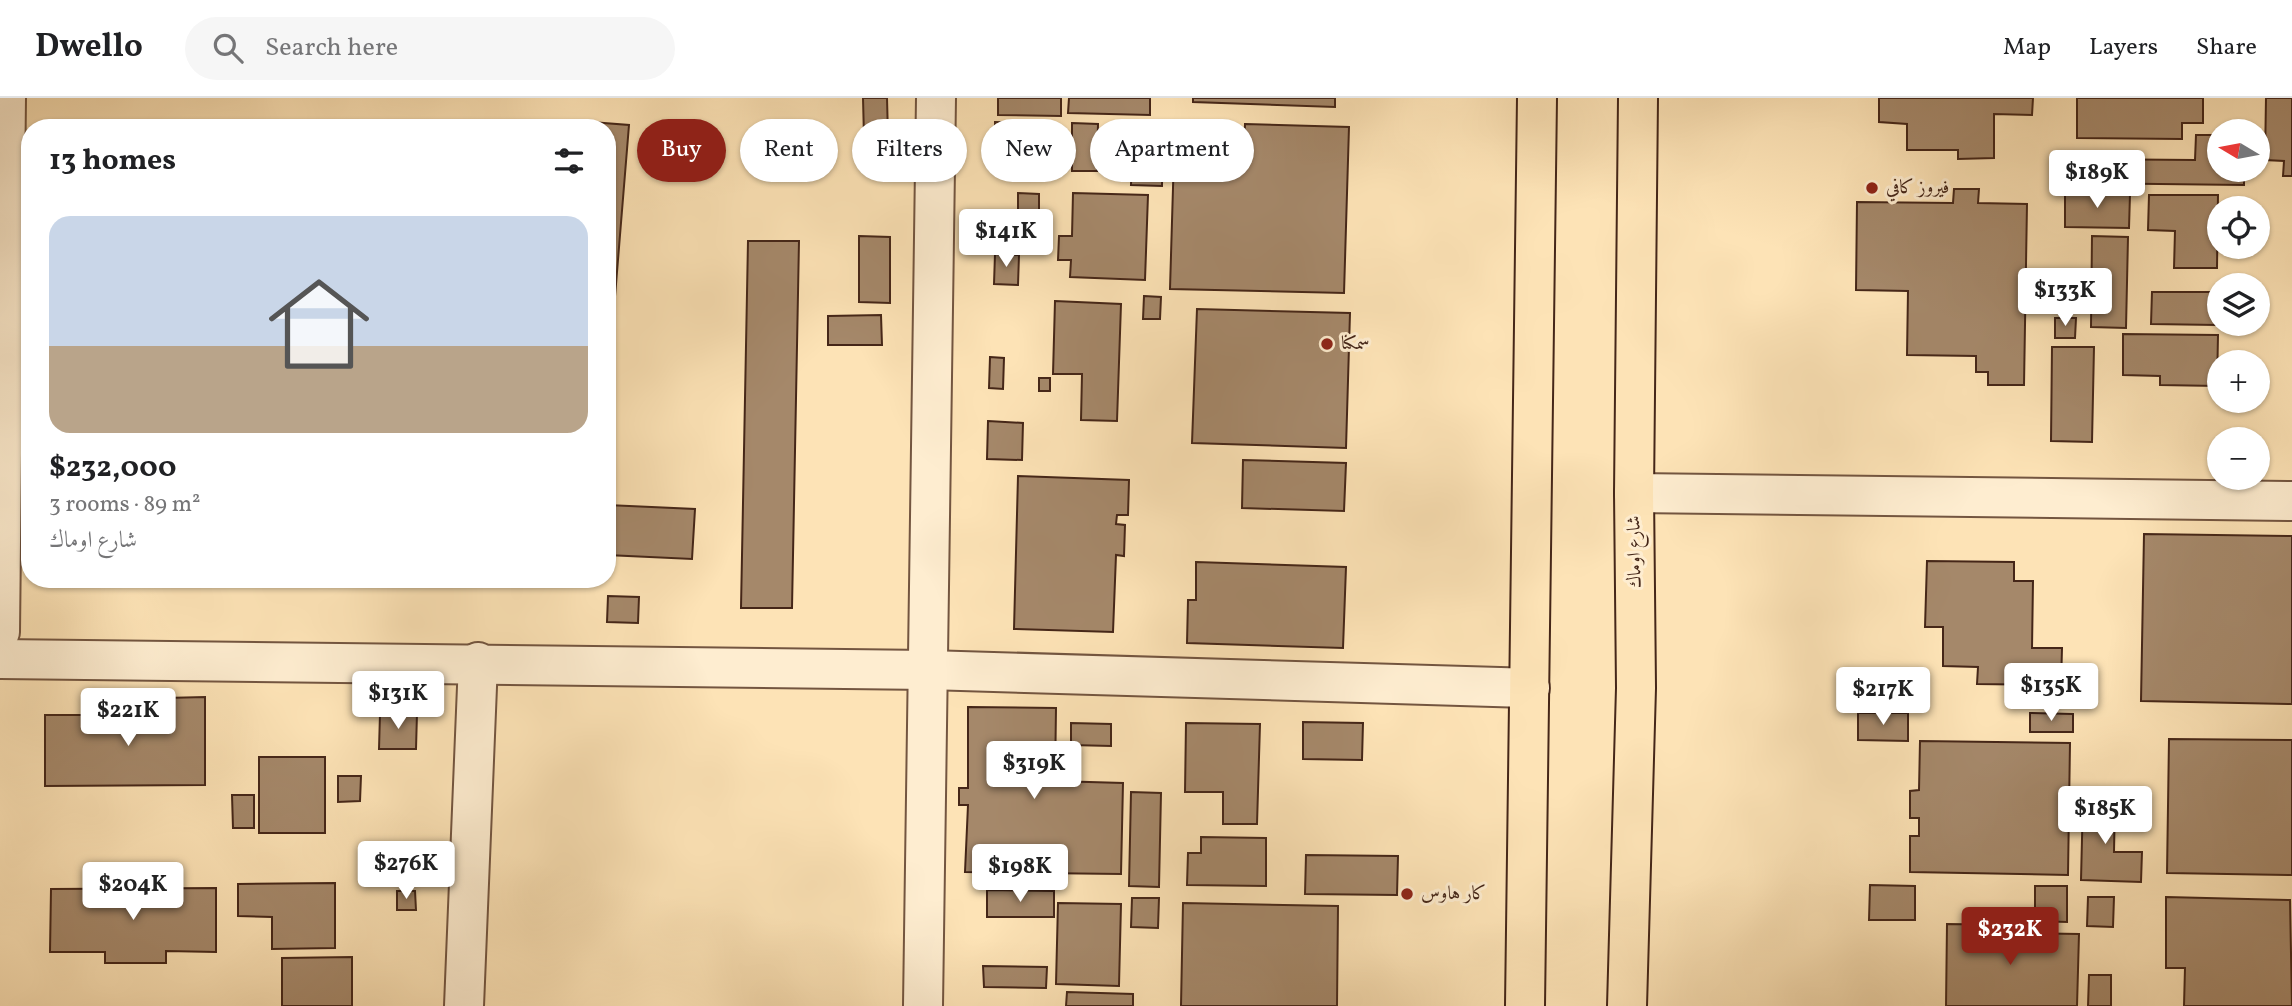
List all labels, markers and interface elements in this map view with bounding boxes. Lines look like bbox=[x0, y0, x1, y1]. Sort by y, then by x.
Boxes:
search box bbox=[185, 17, 675, 80]
text: Dwello bbox=[35, 25, 143, 71]
icon: search bbox=[209, 29, 247, 67]
text: Search here bbox=[265, 30, 398, 66]
text: Map bbox=[2003, 31, 2051, 65]
text: Layers bbox=[2089, 31, 2158, 65]
text: Share bbox=[2196, 31, 2257, 65]
chip: Buy bbox=[637, 119, 726, 182]
chip: Rent bbox=[740, 119, 838, 182]
chip: Filters bbox=[852, 119, 967, 182]
chip: New bbox=[981, 119, 1076, 182]
chip: Apartment bbox=[1090, 119, 1254, 182]
north arrow bbox=[2207, 119, 2270, 182]
map controls bbox=[2207, 119, 2270, 490]
text: 13 homes bbox=[49, 140, 176, 182]
icon: filters bbox=[550, 142, 588, 180]
pin: $189K bbox=[2048, 150, 2146, 210]
text: $189K bbox=[2065, 157, 2129, 189]
place label: فيروز كافي bbox=[1886, 175, 1949, 202]
marker: فيروز كافي bbox=[1864, 180, 1880, 196]
button: locate bbox=[2207, 196, 2270, 259]
pin: $141K bbox=[957, 209, 1055, 269]
text: $141K bbox=[975, 216, 1037, 248]
icon: home bbox=[256, 261, 382, 387]
pin: $133K bbox=[2016, 268, 2114, 328]
button: layers bbox=[2207, 273, 2270, 336]
text: $133K bbox=[2034, 275, 2096, 307]
place label: سمكنا bbox=[1341, 331, 1370, 357]
marker: سمكنا bbox=[1319, 336, 1335, 352]
button: + bbox=[2207, 350, 2270, 413]
button: − bbox=[2207, 427, 2270, 490]
text: $232,000 bbox=[49, 447, 177, 489]
text: 3 rooms · 89 m² bbox=[49, 489, 201, 521]
street label: شارع اوماك bbox=[1621, 515, 1650, 589]
text: شارع اوماك bbox=[49, 525, 137, 557]
pin: $135K bbox=[2002, 664, 2100, 723]
pin: $217K bbox=[1834, 668, 1932, 727]
text: $135K bbox=[2020, 670, 2082, 702]
pin: $131K bbox=[349, 672, 447, 731]
text: $217K bbox=[1852, 674, 1914, 706]
text: $131K bbox=[368, 678, 428, 710]
pin: $221K bbox=[79, 688, 177, 748]
text: $221K bbox=[97, 695, 159, 727]
pin: $319K bbox=[985, 742, 1083, 801]
text: $319K bbox=[1002, 748, 1066, 780]
pin: $185K bbox=[2056, 786, 2154, 846]
text: $185K bbox=[2074, 793, 2136, 825]
pin: $276K bbox=[357, 842, 455, 901]
pin: $198K bbox=[971, 844, 1069, 904]
text: $276K bbox=[374, 848, 438, 880]
text: $198K bbox=[988, 851, 1052, 883]
pin: $204K bbox=[84, 862, 182, 922]
text: $204K bbox=[98, 869, 168, 901]
place label: كار هاوس bbox=[1421, 881, 1486, 907]
marker: كار هاوس bbox=[1399, 886, 1415, 902]
pin: $232K bbox=[1961, 908, 2059, 967]
text: $232K bbox=[1978, 914, 2042, 946]

